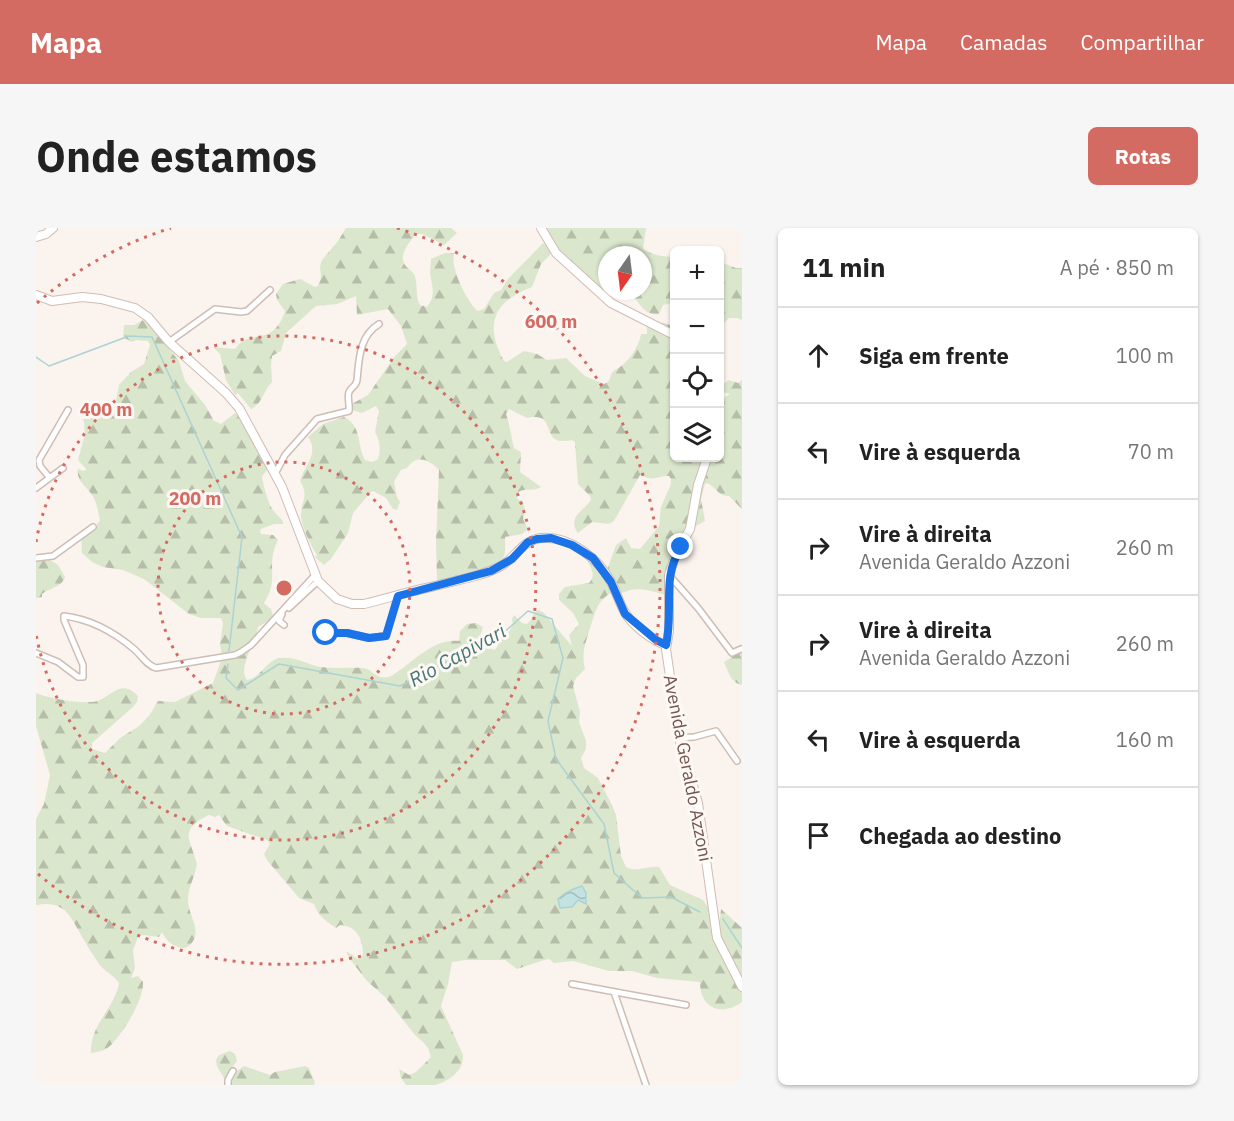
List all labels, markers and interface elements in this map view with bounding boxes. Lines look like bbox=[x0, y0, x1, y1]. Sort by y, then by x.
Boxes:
text: Mapa bbox=[30, 24, 102, 61]
text: Mapa bbox=[875, 28, 927, 56]
text: Camadas bbox=[960, 28, 1047, 56]
text: Compartilhar bbox=[1080, 28, 1204, 56]
button: Rotas bbox=[1088, 127, 1198, 185]
text: Onde estamos bbox=[36, 129, 317, 184]
north arrow bbox=[598, 246, 652, 300]
map controls bbox=[670, 246, 724, 462]
button: + bbox=[670, 246, 724, 300]
text: 11 min bbox=[802, 250, 886, 284]
text: A pé · 850 m bbox=[1060, 254, 1174, 281]
button: − bbox=[670, 300, 724, 354]
text: 600 m bbox=[525, 310, 577, 333]
icon: ahead bbox=[802, 339, 835, 372]
text: Siga em frente bbox=[859, 341, 1009, 370]
text: 100 m bbox=[1116, 342, 1174, 369]
button: locate bbox=[670, 354, 724, 408]
text: 400 m bbox=[80, 398, 132, 421]
button: layers bbox=[670, 408, 724, 462]
icon: left bbox=[802, 435, 835, 468]
text: Vire à esquerda bbox=[859, 437, 1021, 466]
text: 70 m bbox=[1128, 438, 1174, 465]
text: 200 m bbox=[169, 487, 221, 510]
text: Vire à direita bbox=[859, 519, 992, 548]
icon: right bbox=[802, 531, 835, 564]
route end bbox=[667, 533, 693, 559]
text: 260 m bbox=[1116, 534, 1174, 561]
text: Avenida Geraldo Azzoni bbox=[859, 548, 1070, 575]
centre of rings bbox=[274, 578, 294, 598]
text: Vire à direita bbox=[859, 615, 992, 644]
water label: Rio Capivari bbox=[403, 617, 511, 693]
route start bbox=[312, 619, 338, 645]
icon: right bbox=[802, 627, 835, 660]
text: 260 m bbox=[1116, 630, 1174, 657]
text: Avenida Geraldo Azzoni bbox=[859, 644, 1070, 671]
street label: Avenida Geraldo Azzoni bbox=[659, 673, 717, 863]
icon: left bbox=[802, 723, 835, 756]
text: Vire à esquerda bbox=[859, 725, 1021, 754]
text: 160 m bbox=[1116, 726, 1174, 753]
icon: arrive bbox=[802, 819, 835, 852]
text: Chegada ao destino bbox=[859, 821, 1062, 850]

